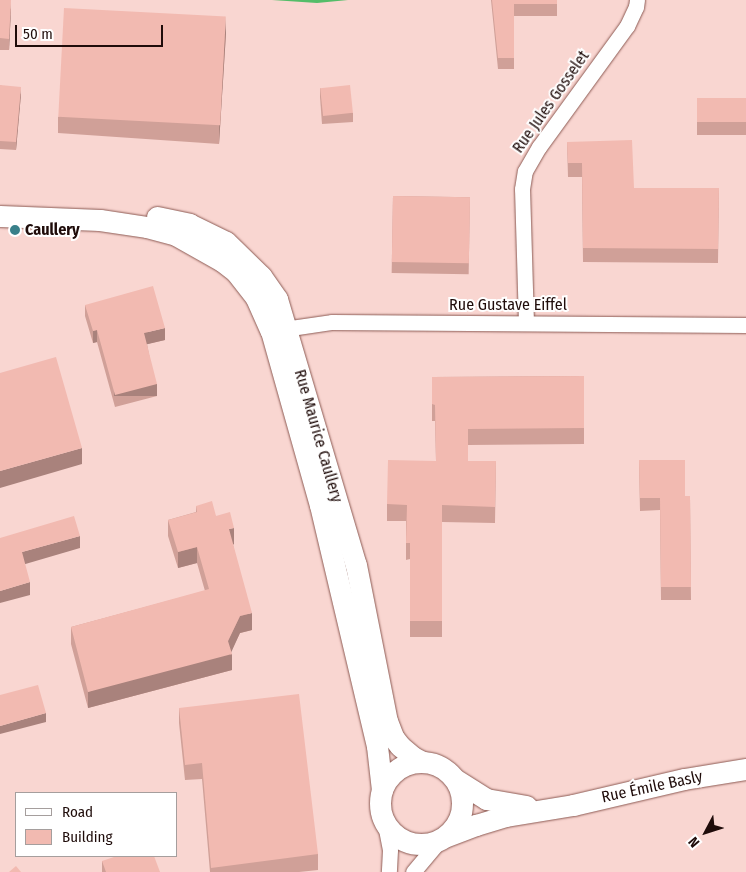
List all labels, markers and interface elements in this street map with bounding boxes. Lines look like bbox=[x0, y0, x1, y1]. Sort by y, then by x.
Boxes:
scale bar bbox=[18, 15, 165, 47]
text: 50 m bbox=[23, 25, 53, 43]
street label: Rue Jules Gosselet bbox=[509, 47, 593, 157]
place label: Caullery bbox=[25, 220, 80, 240]
marker: Caullery bbox=[9, 224, 21, 236]
street label: Rue Gustave Eiffel bbox=[449, 295, 567, 315]
street label: Rue Maurice Caullery bbox=[290, 367, 346, 505]
street label: Rue Émile Basly bbox=[600, 767, 704, 807]
legend bbox=[15, 792, 178, 857]
text: Road bbox=[62, 803, 93, 821]
north arrow bbox=[681, 807, 731, 857]
text: Building bbox=[62, 828, 113, 846]
text: N bbox=[685, 833, 703, 851]

